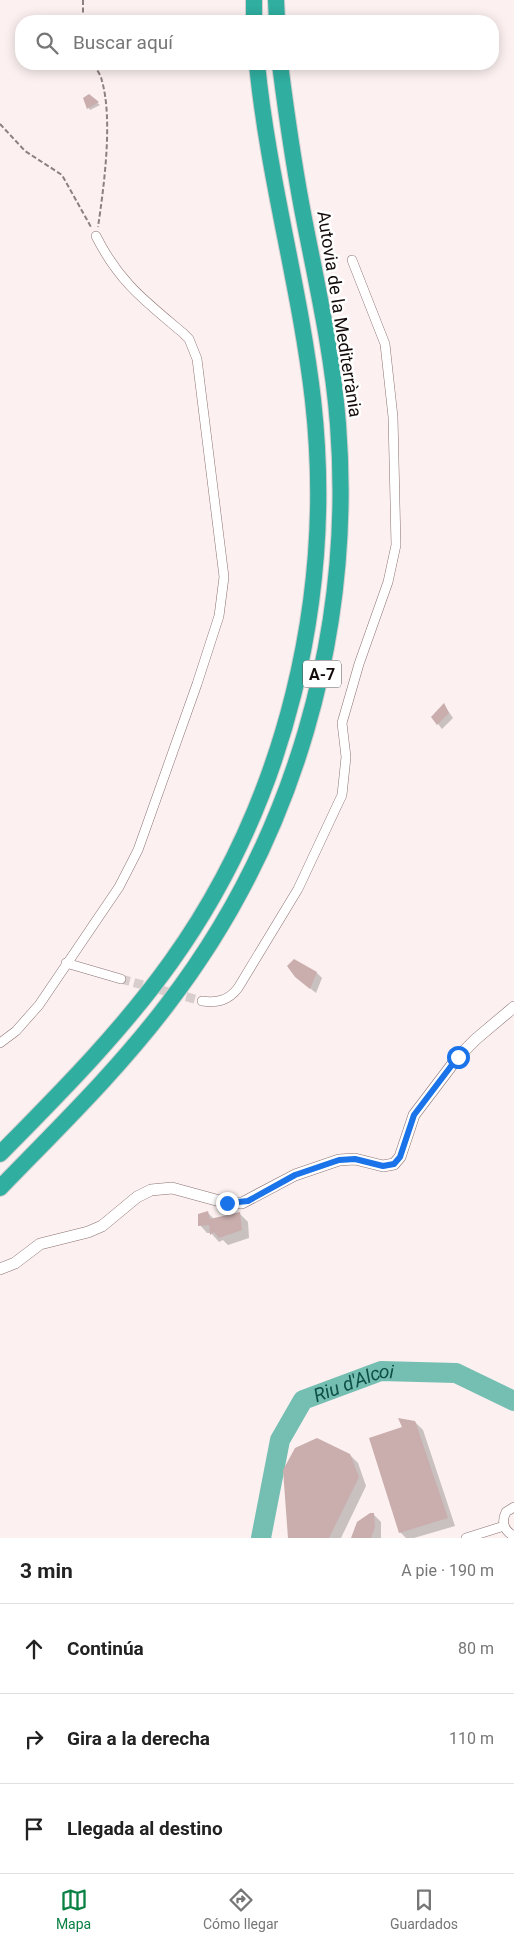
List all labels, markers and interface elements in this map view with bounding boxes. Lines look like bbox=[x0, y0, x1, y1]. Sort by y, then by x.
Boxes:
search box bbox=[15, 15, 499, 70]
icon: search bbox=[33, 29, 61, 57]
text: Buscar aquí bbox=[73, 31, 173, 54]
street label: Autovia de la Mediterrània bbox=[313, 209, 367, 419]
road number: A-7 bbox=[303, 661, 341, 688]
route start bbox=[447, 1046, 470, 1069]
route end bbox=[216, 1192, 239, 1215]
water label: Riu d'Alcoi bbox=[310, 1359, 395, 1407]
text: 3 min bbox=[20, 1559, 73, 1583]
text: A pie · 190 m bbox=[401, 1561, 494, 1580]
icon: ahead bbox=[20, 1635, 48, 1663]
text: Continúa bbox=[67, 1637, 144, 1660]
text: 80 m bbox=[458, 1639, 494, 1658]
icon: right bbox=[20, 1725, 48, 1753]
text: Gira a la derecha bbox=[67, 1727, 210, 1750]
text: 110 m bbox=[449, 1729, 494, 1748]
icon: arrive bbox=[20, 1815, 48, 1843]
text: Llegada al destino bbox=[67, 1817, 223, 1840]
tab: Mapa bbox=[56, 1886, 91, 1932]
tab: Cómo llegar bbox=[203, 1886, 278, 1932]
tab: Guardados bbox=[390, 1886, 458, 1932]

